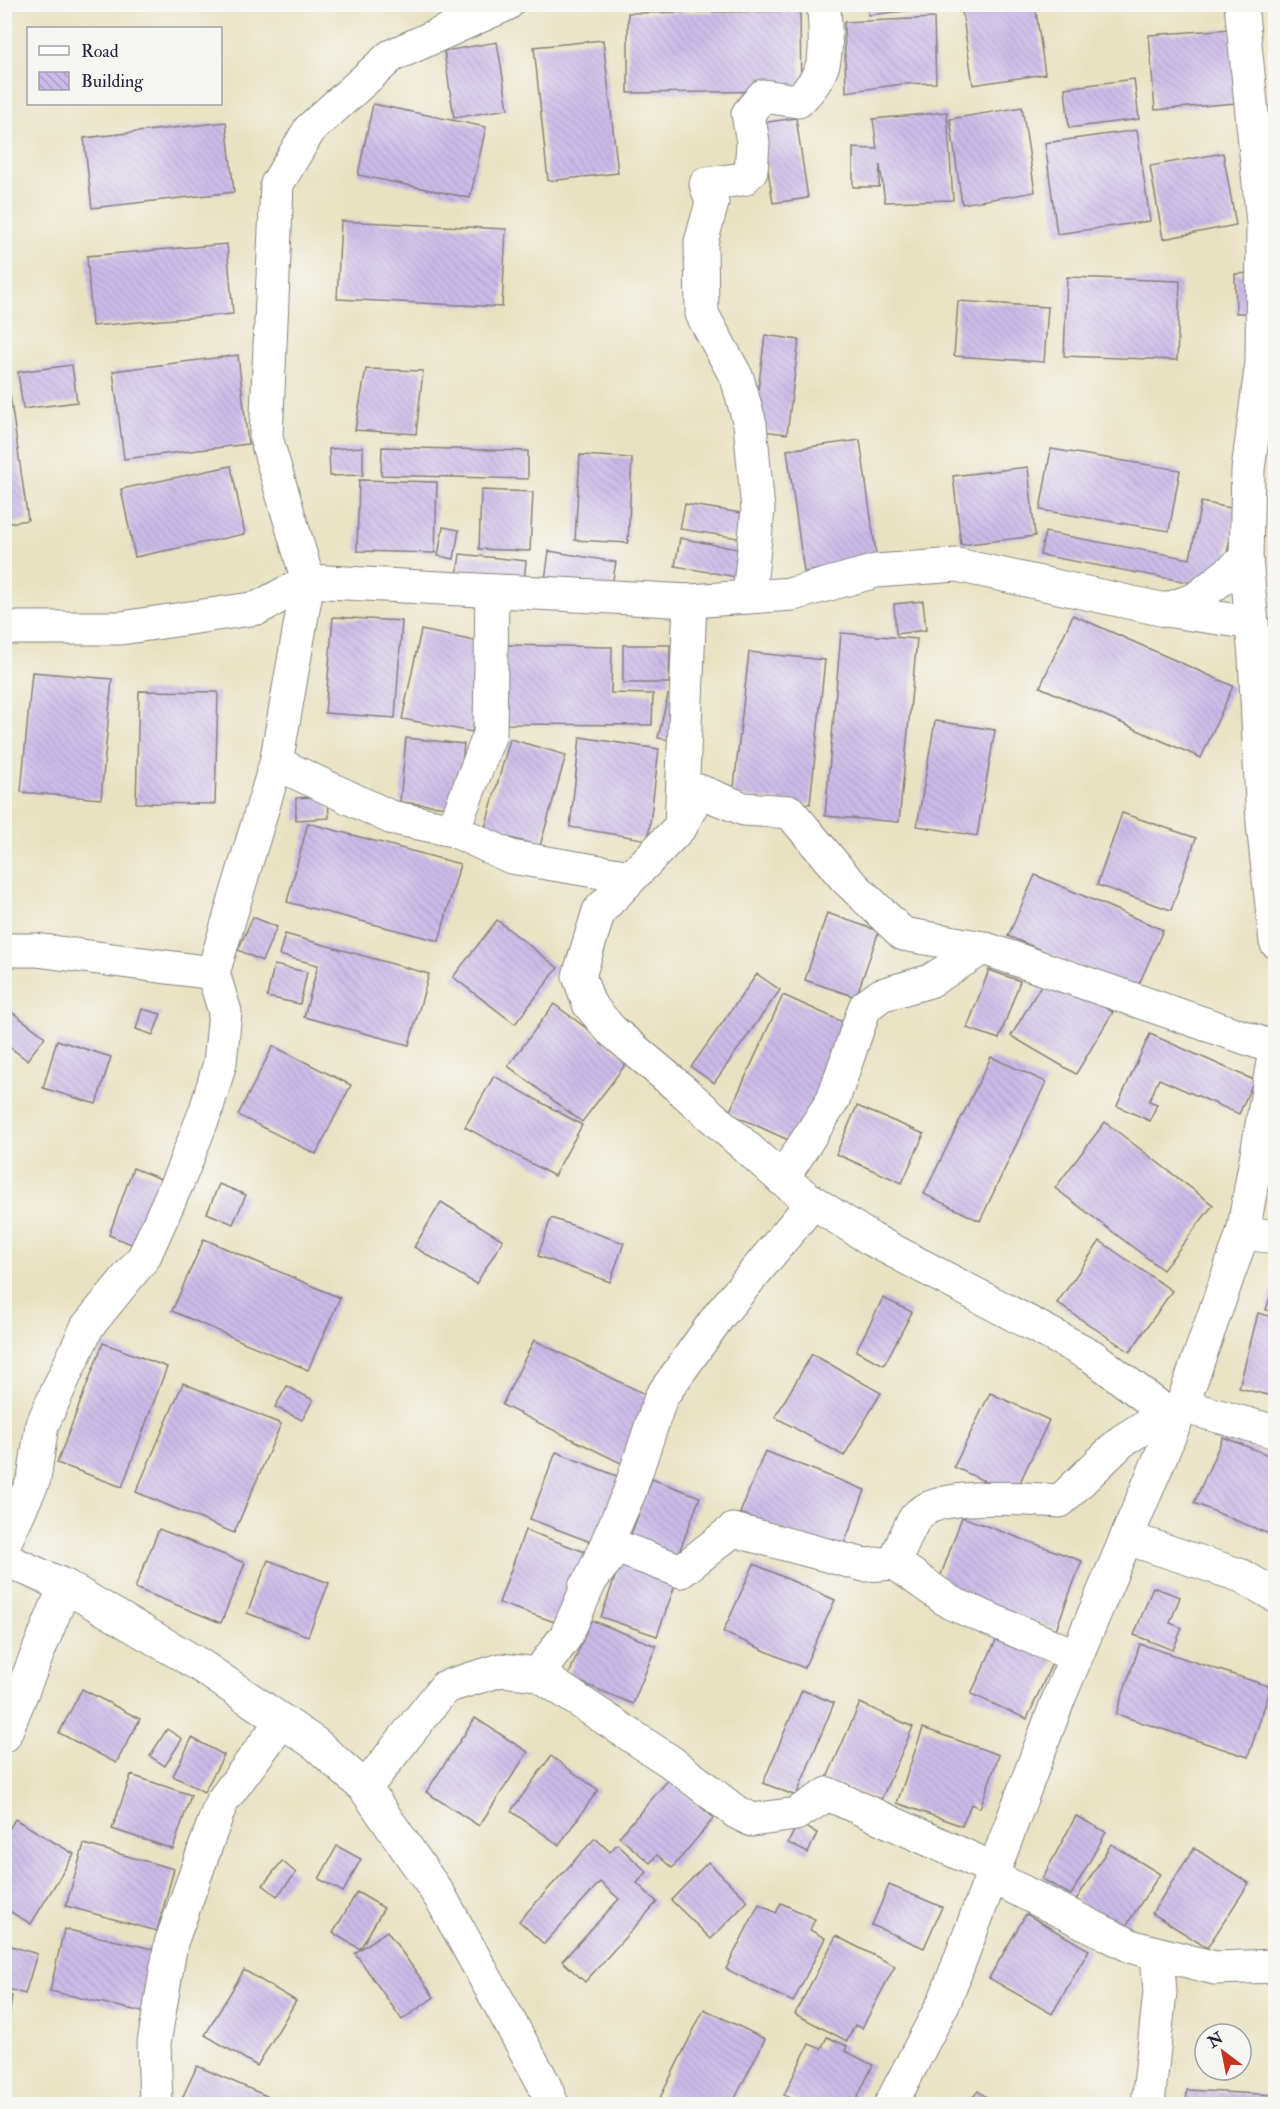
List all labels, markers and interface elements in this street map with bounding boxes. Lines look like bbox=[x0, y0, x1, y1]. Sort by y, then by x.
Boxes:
legend bbox=[27, 27, 222, 105]
text: Road bbox=[81, 40, 119, 63]
text: Building bbox=[81, 70, 144, 93]
north arrow bbox=[1193, 2022, 1253, 2082]
text: N bbox=[1203, 2027, 1228, 2053]

